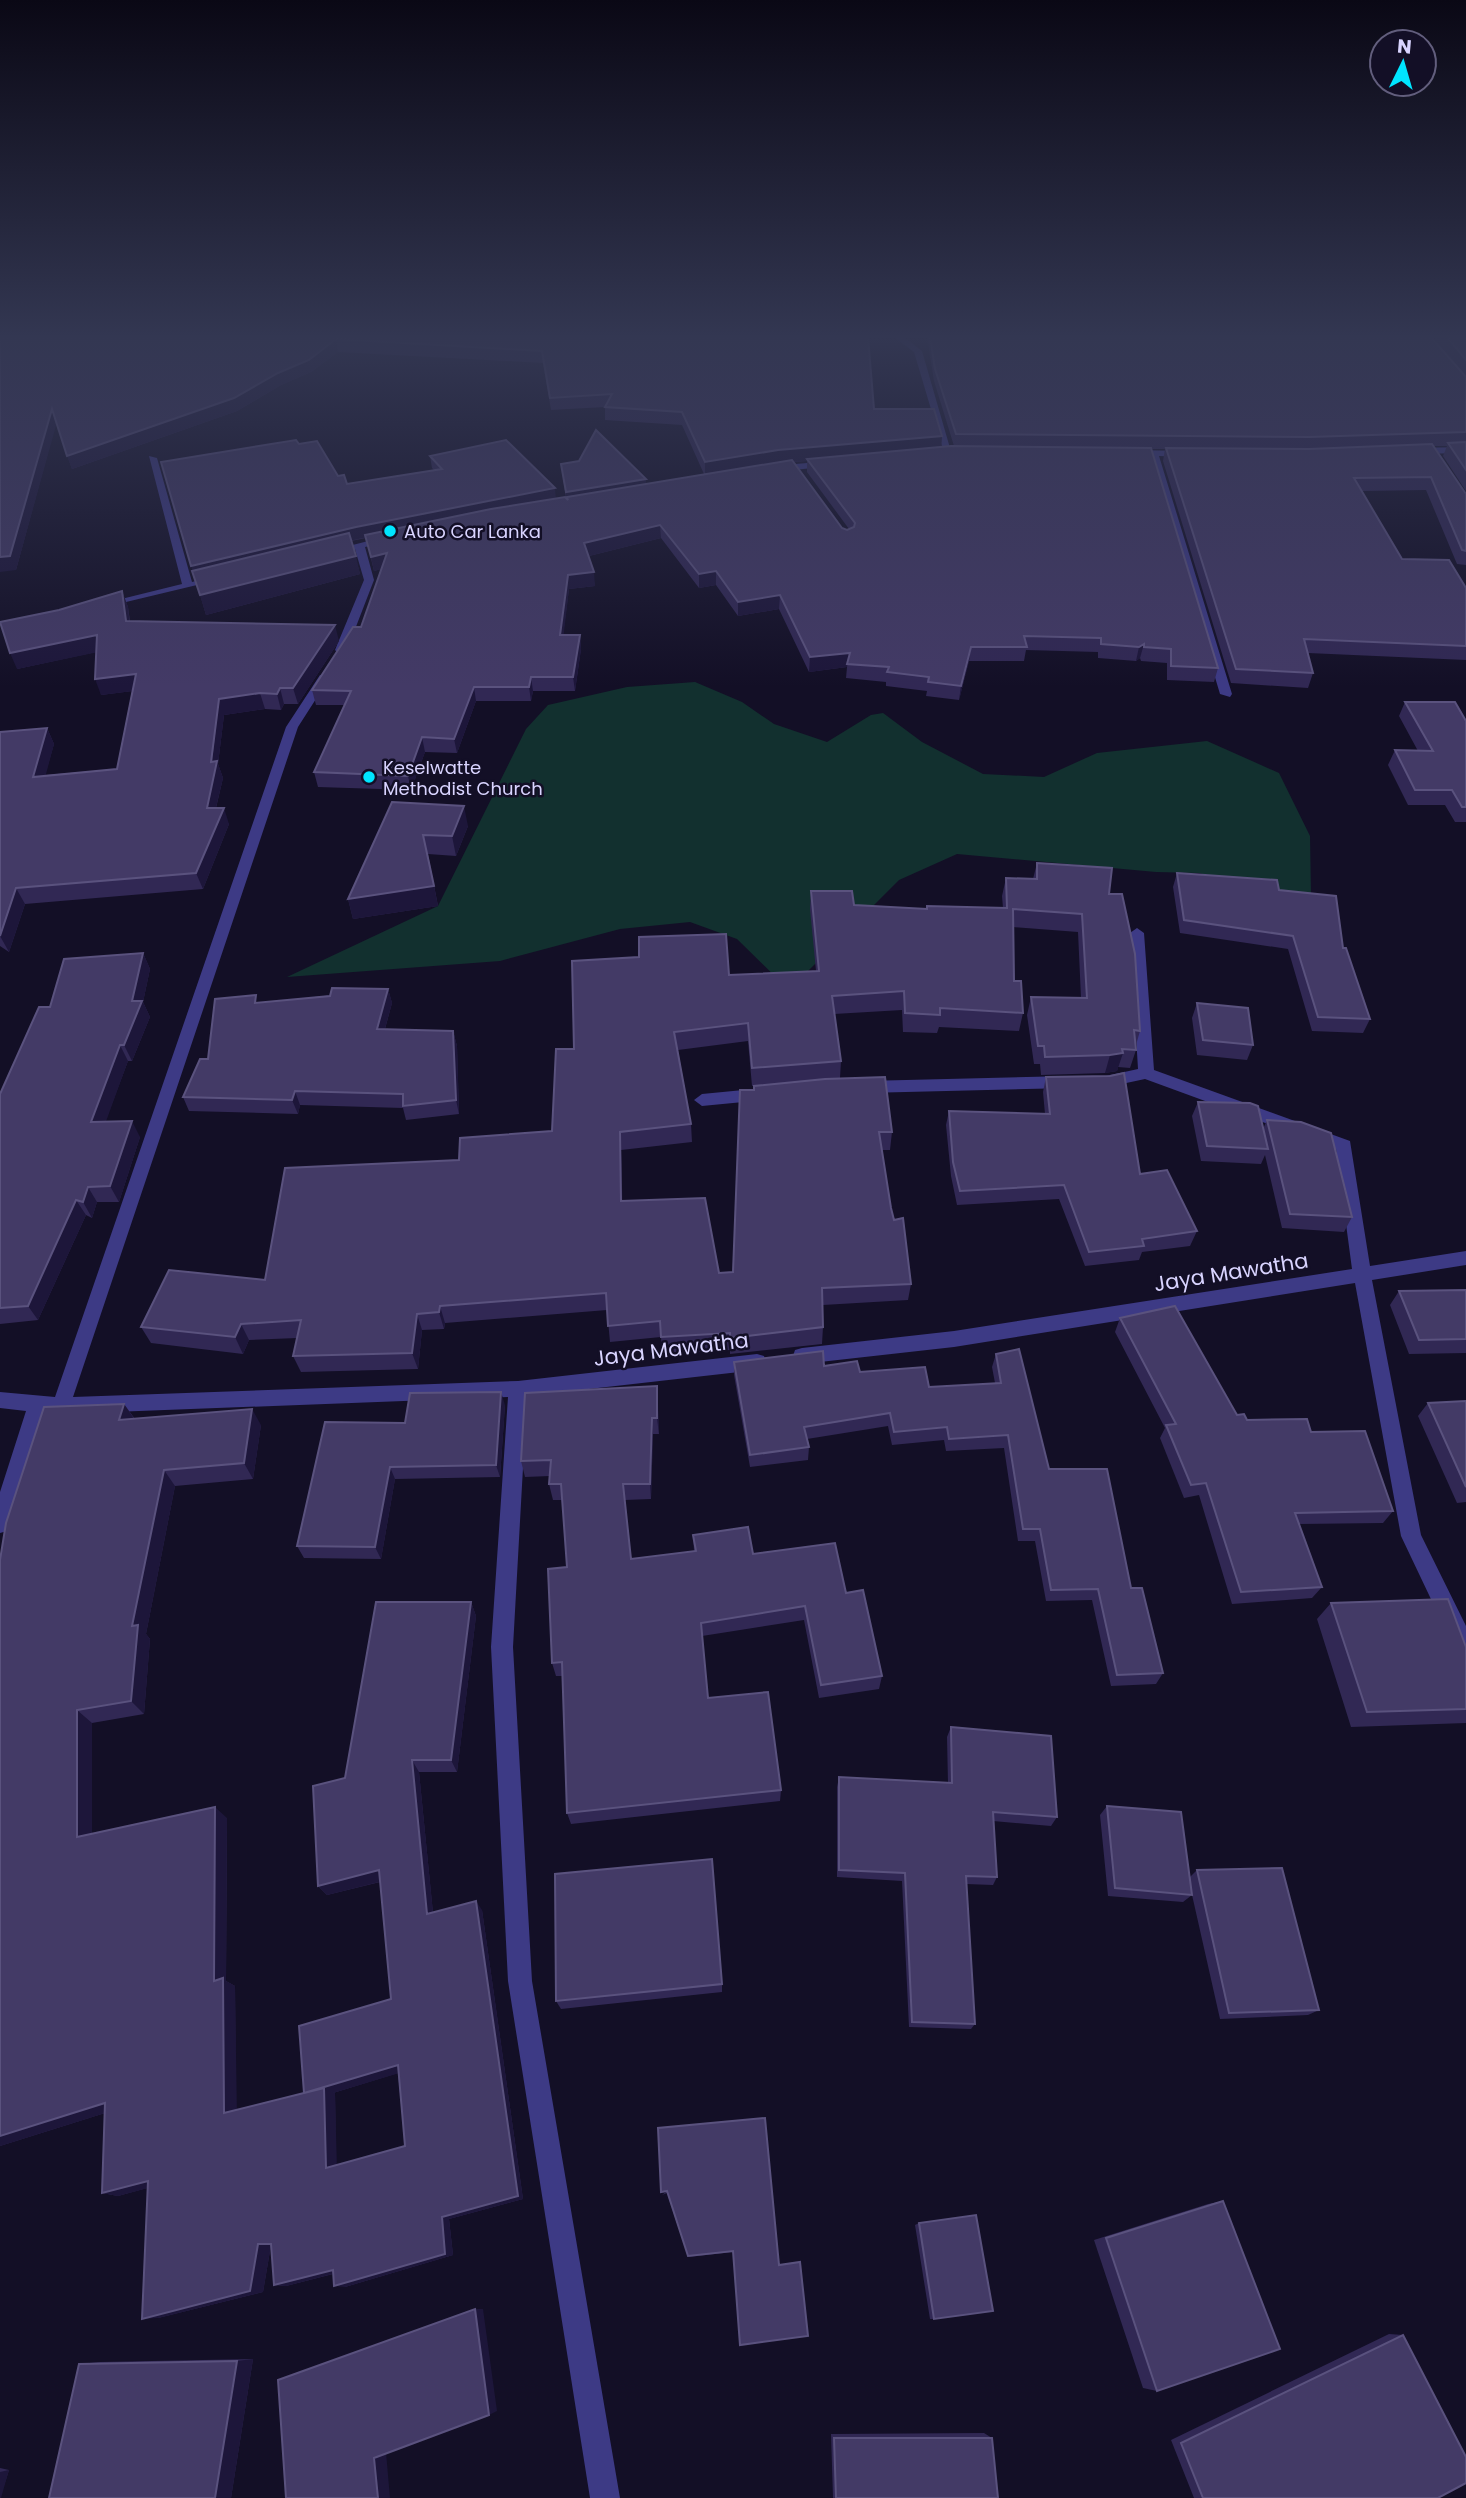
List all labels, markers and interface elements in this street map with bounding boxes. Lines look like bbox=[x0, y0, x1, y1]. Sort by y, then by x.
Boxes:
north arrow bbox=[1368, 28, 1438, 98]
text: N bbox=[1396, 32, 1413, 61]
place label: Auto Car Lanka bbox=[404, 519, 541, 544]
marker: Auto Car Lanka bbox=[382, 523, 398, 539]
place label: Keselwatte Methodist Church bbox=[383, 755, 543, 801]
marker: Keselwatte Methodist Church bbox=[361, 769, 377, 785]
street label: Jaya Mawatha bbox=[1152, 1245, 1310, 1299]
street label: Jaya Mawatha bbox=[592, 1325, 750, 1373]

